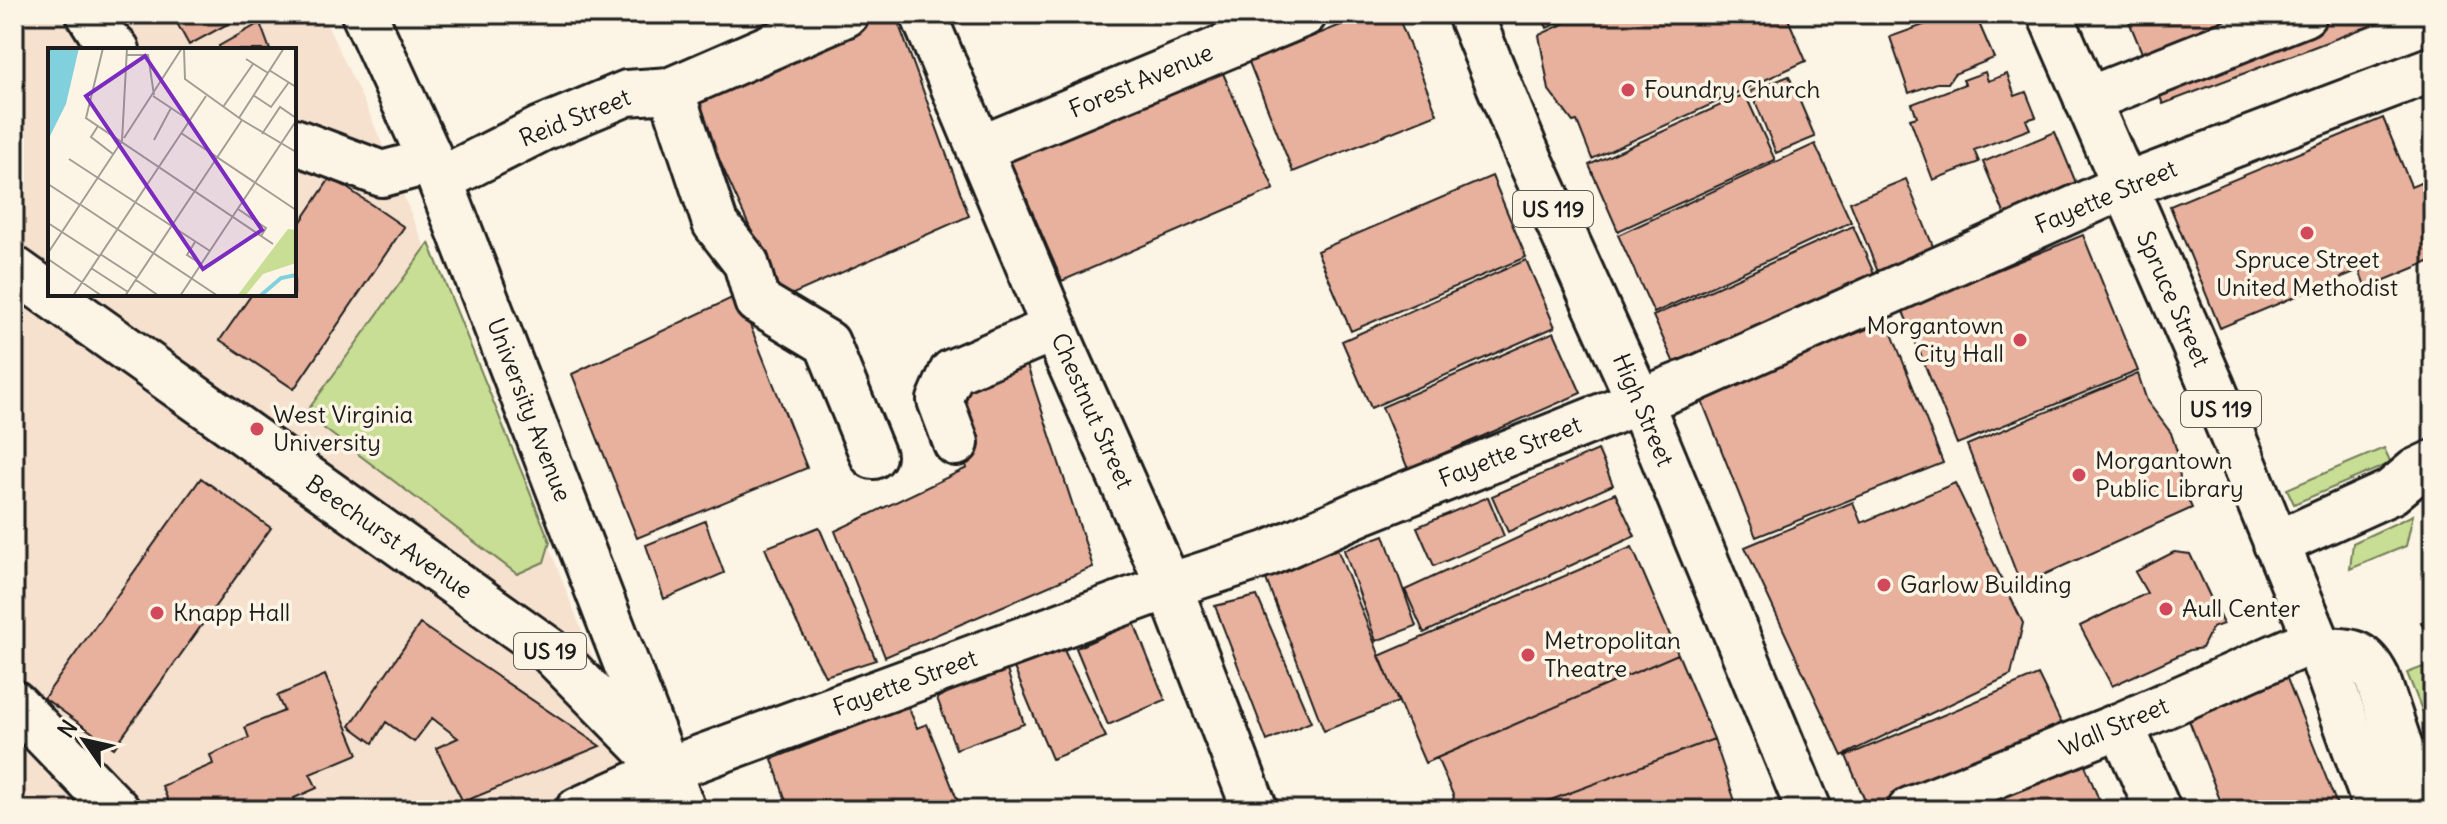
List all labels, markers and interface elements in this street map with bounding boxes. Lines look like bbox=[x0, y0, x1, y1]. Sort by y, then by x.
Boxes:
street label: Forest Avenue bbox=[1064, 36, 1217, 124]
inset map bbox=[48, 48, 296, 296]
place label: Foundry Church bbox=[1644, 74, 1820, 104]
street label: Reid Street bbox=[515, 81, 634, 153]
marker: Foundry Church bbox=[1619, 81, 1637, 99]
street label: Fayette Street bbox=[2030, 153, 2181, 239]
road number: US 119 bbox=[1513, 191, 1593, 227]
marker: Spruce Street United Methodist bbox=[2298, 224, 2316, 242]
street label: Spruce Street bbox=[2131, 226, 2217, 371]
place label: Spruce Street United Methodist bbox=[2216, 244, 2398, 302]
place label: Morgantown City Hall bbox=[1867, 310, 2004, 368]
street label: University Avenue bbox=[481, 314, 579, 506]
street label: Chestnut Street bbox=[1045, 328, 1141, 493]
marker: Morgantown City Hall bbox=[2011, 331, 2029, 349]
street label: High Street bbox=[1607, 349, 1681, 471]
road number: US 119 bbox=[2181, 391, 2261, 427]
place label: West Virginia University bbox=[273, 399, 413, 457]
street label: Fayette Street bbox=[1434, 409, 1585, 493]
marker: West Virginia University bbox=[248, 420, 266, 438]
place label: Morgantown Public Library bbox=[2095, 445, 2244, 503]
marker: Morgantown Public Library bbox=[2070, 466, 2088, 484]
street label: Beechurst Avenue bbox=[300, 468, 479, 605]
place label: Garlow Building bbox=[1900, 569, 2072, 599]
marker: Garlow Building bbox=[1875, 576, 1893, 594]
place label: Aull Center bbox=[2182, 593, 2300, 623]
place label: Knapp Hall bbox=[173, 597, 290, 627]
marker: Aull Center bbox=[2157, 600, 2175, 618]
marker: Knapp Hall bbox=[148, 604, 166, 622]
place label: Metropolitan Theatre bbox=[1544, 625, 1681, 683]
road number: US 19 bbox=[514, 633, 586, 669]
street label: Fayette Street bbox=[828, 642, 981, 722]
marker: Metropolitan Theatre bbox=[1519, 646, 1537, 664]
street label: Wall Street bbox=[2055, 690, 2173, 762]
north arrow bbox=[44, 700, 124, 780]
text: N bbox=[52, 715, 83, 743]

